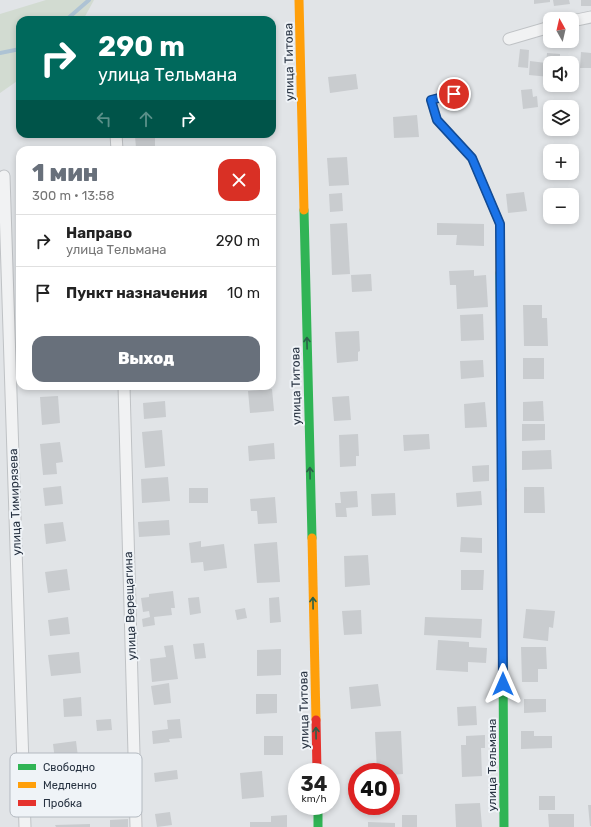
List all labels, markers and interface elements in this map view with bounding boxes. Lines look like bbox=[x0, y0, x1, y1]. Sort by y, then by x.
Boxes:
north arrow bbox=[543, 12, 579, 48]
map controls bbox=[543, 12, 579, 224]
street label: улица Титова bbox=[281, 23, 297, 101]
text: 290 m bbox=[98, 30, 185, 63]
icon: right bbox=[32, 32, 84, 84]
button: sound bbox=[543, 56, 579, 92]
text: улица Тельмана bbox=[98, 64, 237, 86]
pin bbox=[437, 77, 471, 111]
icon: arrive bbox=[443, 83, 465, 105]
button: layers bbox=[543, 100, 579, 136]
icon: left bbox=[93, 108, 115, 130]
icon: ahead bbox=[135, 108, 157, 130]
icon: right bbox=[177, 108, 199, 130]
button: + bbox=[543, 144, 579, 180]
text: 1 мин bbox=[32, 159, 98, 187]
button: close bbox=[218, 159, 260, 201]
text: 300 m · 13:58 bbox=[32, 188, 114, 203]
button: − bbox=[543, 188, 579, 224]
text: Направо bbox=[66, 224, 132, 242]
icon: right bbox=[32, 230, 54, 252]
text: 290 m bbox=[216, 232, 260, 250]
text: улица Тельмана bbox=[66, 242, 167, 257]
icon: arrive bbox=[32, 282, 54, 304]
text: Пункт назначения bbox=[66, 284, 208, 302]
text: 10 m bbox=[227, 284, 260, 302]
button: Выход bbox=[32, 336, 260, 382]
one-way arrow bbox=[303, 337, 311, 350]
street label: улица Титова bbox=[288, 347, 304, 425]
street label: улица Тимирязева bbox=[6, 448, 24, 556]
one-way arrow bbox=[306, 467, 314, 480]
street label: улица Верещагина bbox=[121, 551, 139, 661]
one-way arrow bbox=[309, 597, 317, 610]
position arrow bbox=[482, 663, 524, 705]
street label: улица Титова bbox=[296, 671, 312, 749]
street label: улица Тельмана bbox=[485, 719, 499, 811]
one-way arrow bbox=[312, 727, 320, 740]
legend bbox=[10, 753, 142, 817]
text: Свободно bbox=[43, 761, 95, 774]
speed limit sign: 40 bbox=[348, 763, 400, 815]
text: 34 bbox=[301, 772, 327, 796]
text: Медленно bbox=[43, 779, 97, 792]
text: km/h bbox=[302, 793, 326, 805]
text: Пробка bbox=[43, 797, 82, 810]

